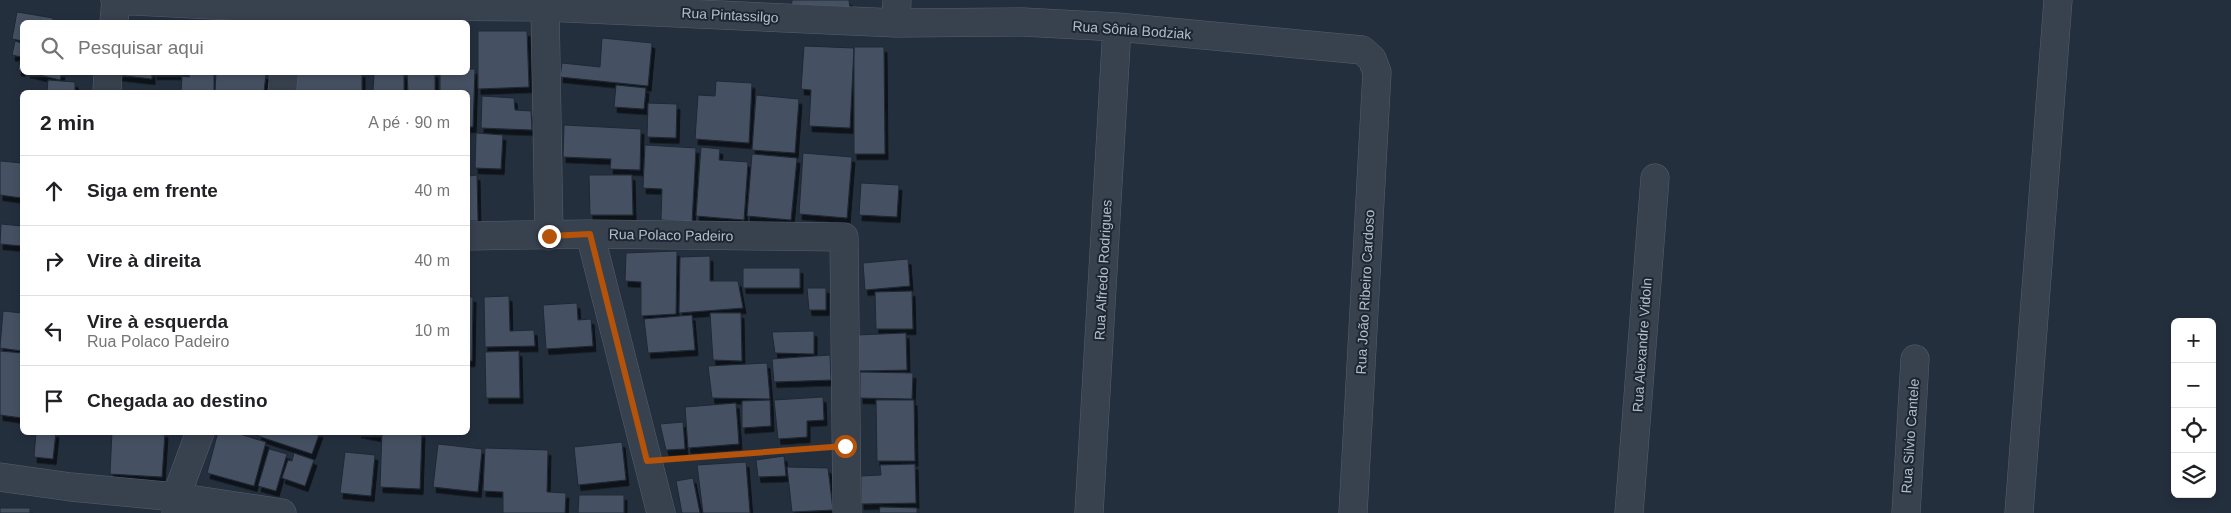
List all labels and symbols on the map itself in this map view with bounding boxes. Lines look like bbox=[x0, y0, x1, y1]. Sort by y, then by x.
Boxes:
street label: Rua Pintassilgo bbox=[681, 4, 779, 26]
street label: Rua Sônia Bodziak bbox=[1072, 18, 1193, 42]
street label: Rua Alfredo Rodrigues bbox=[1091, 199, 1115, 341]
street label: Rua João Ribeiro Cardoso bbox=[1353, 209, 1377, 375]
route end bbox=[538, 225, 561, 248]
street label: Rua Polaco Padeiro bbox=[609, 226, 734, 244]
street label: Rua Alexandre Vidoln bbox=[1629, 277, 1655, 413]
street label: Rua Silvio Cantele bbox=[1898, 378, 1922, 494]
route start bbox=[834, 435, 857, 458]

